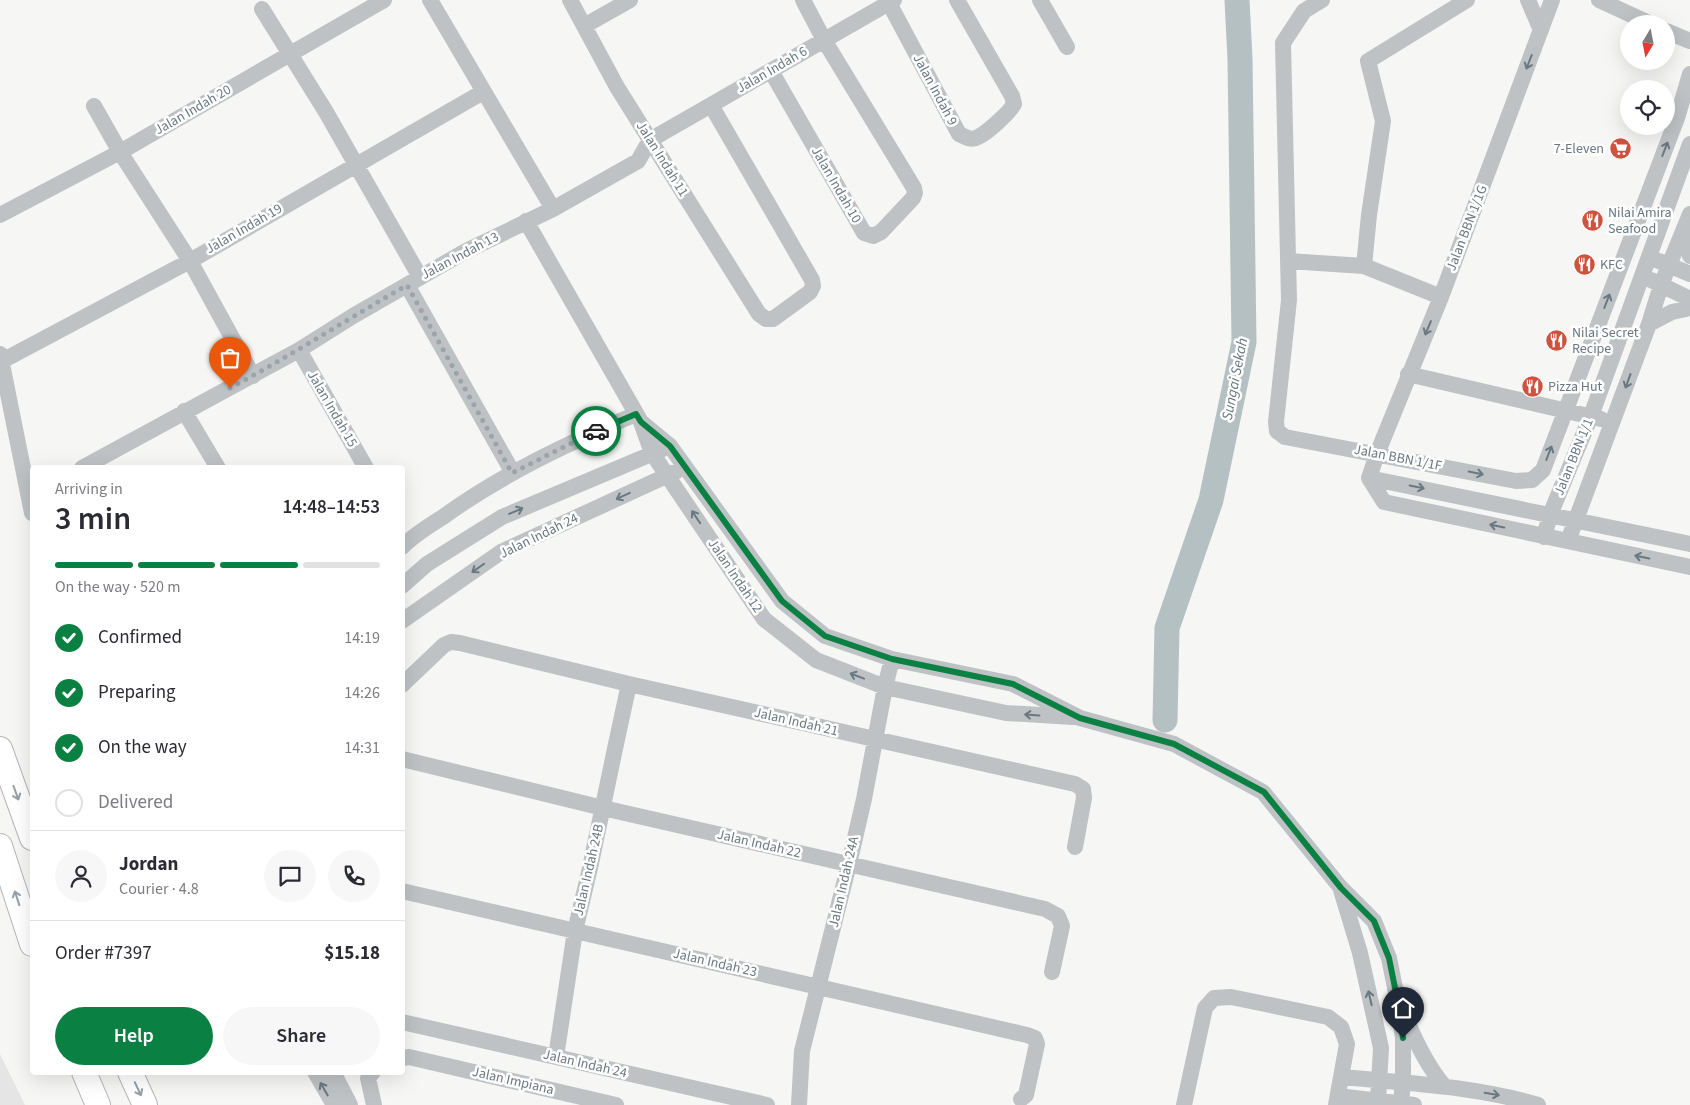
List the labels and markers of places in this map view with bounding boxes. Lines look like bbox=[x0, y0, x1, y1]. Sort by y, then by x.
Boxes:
supermarket icon: 7-Eleven bbox=[1608, 137, 1632, 161]
place label: 7-Eleven bbox=[1554, 139, 1604, 159]
place label: Nilai Amira Seafood bbox=[1608, 203, 1672, 239]
restaurant icon: Nilai Amira Seafood bbox=[1580, 209, 1604, 233]
restaurant icon: KFC bbox=[1572, 253, 1596, 277]
place label: KFC bbox=[1600, 255, 1623, 275]
place label: Nilai Secret Recipe bbox=[1572, 323, 1639, 359]
restaurant icon: Nilai Secret Recipe bbox=[1544, 329, 1568, 353]
pin bbox=[209, 337, 251, 388]
restaurant icon: Pizza Hut bbox=[1520, 375, 1544, 399]
place label: Pizza Hut bbox=[1548, 377, 1603, 397]
pin bbox=[1382, 987, 1424, 1038]

